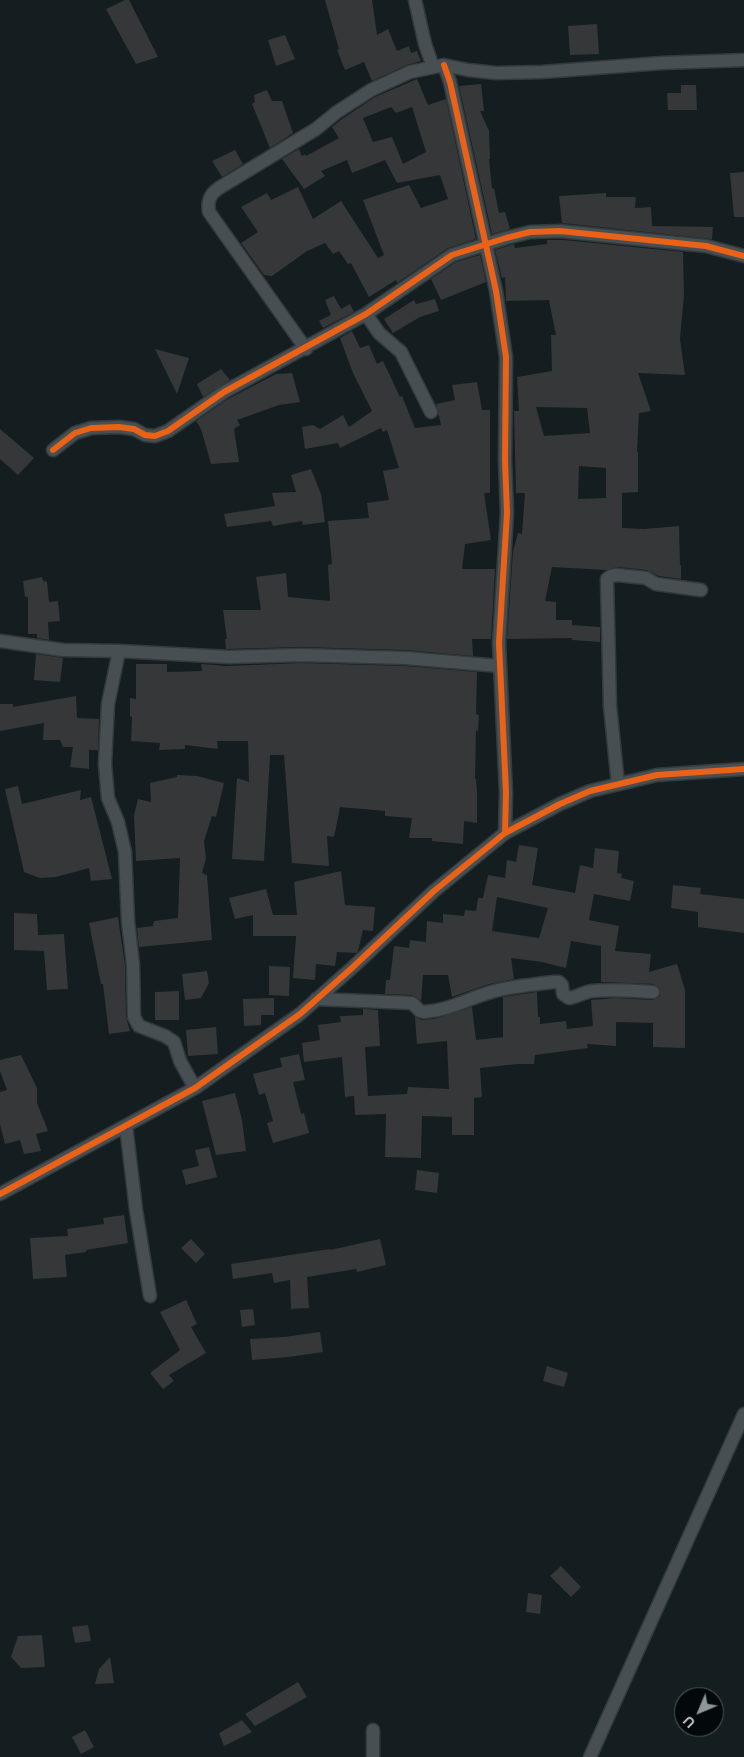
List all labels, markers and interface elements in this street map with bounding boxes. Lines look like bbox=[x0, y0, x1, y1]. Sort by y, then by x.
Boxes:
north arrow bbox=[674, 1687, 724, 1737]
text: U bbox=[678, 1712, 699, 1733]

